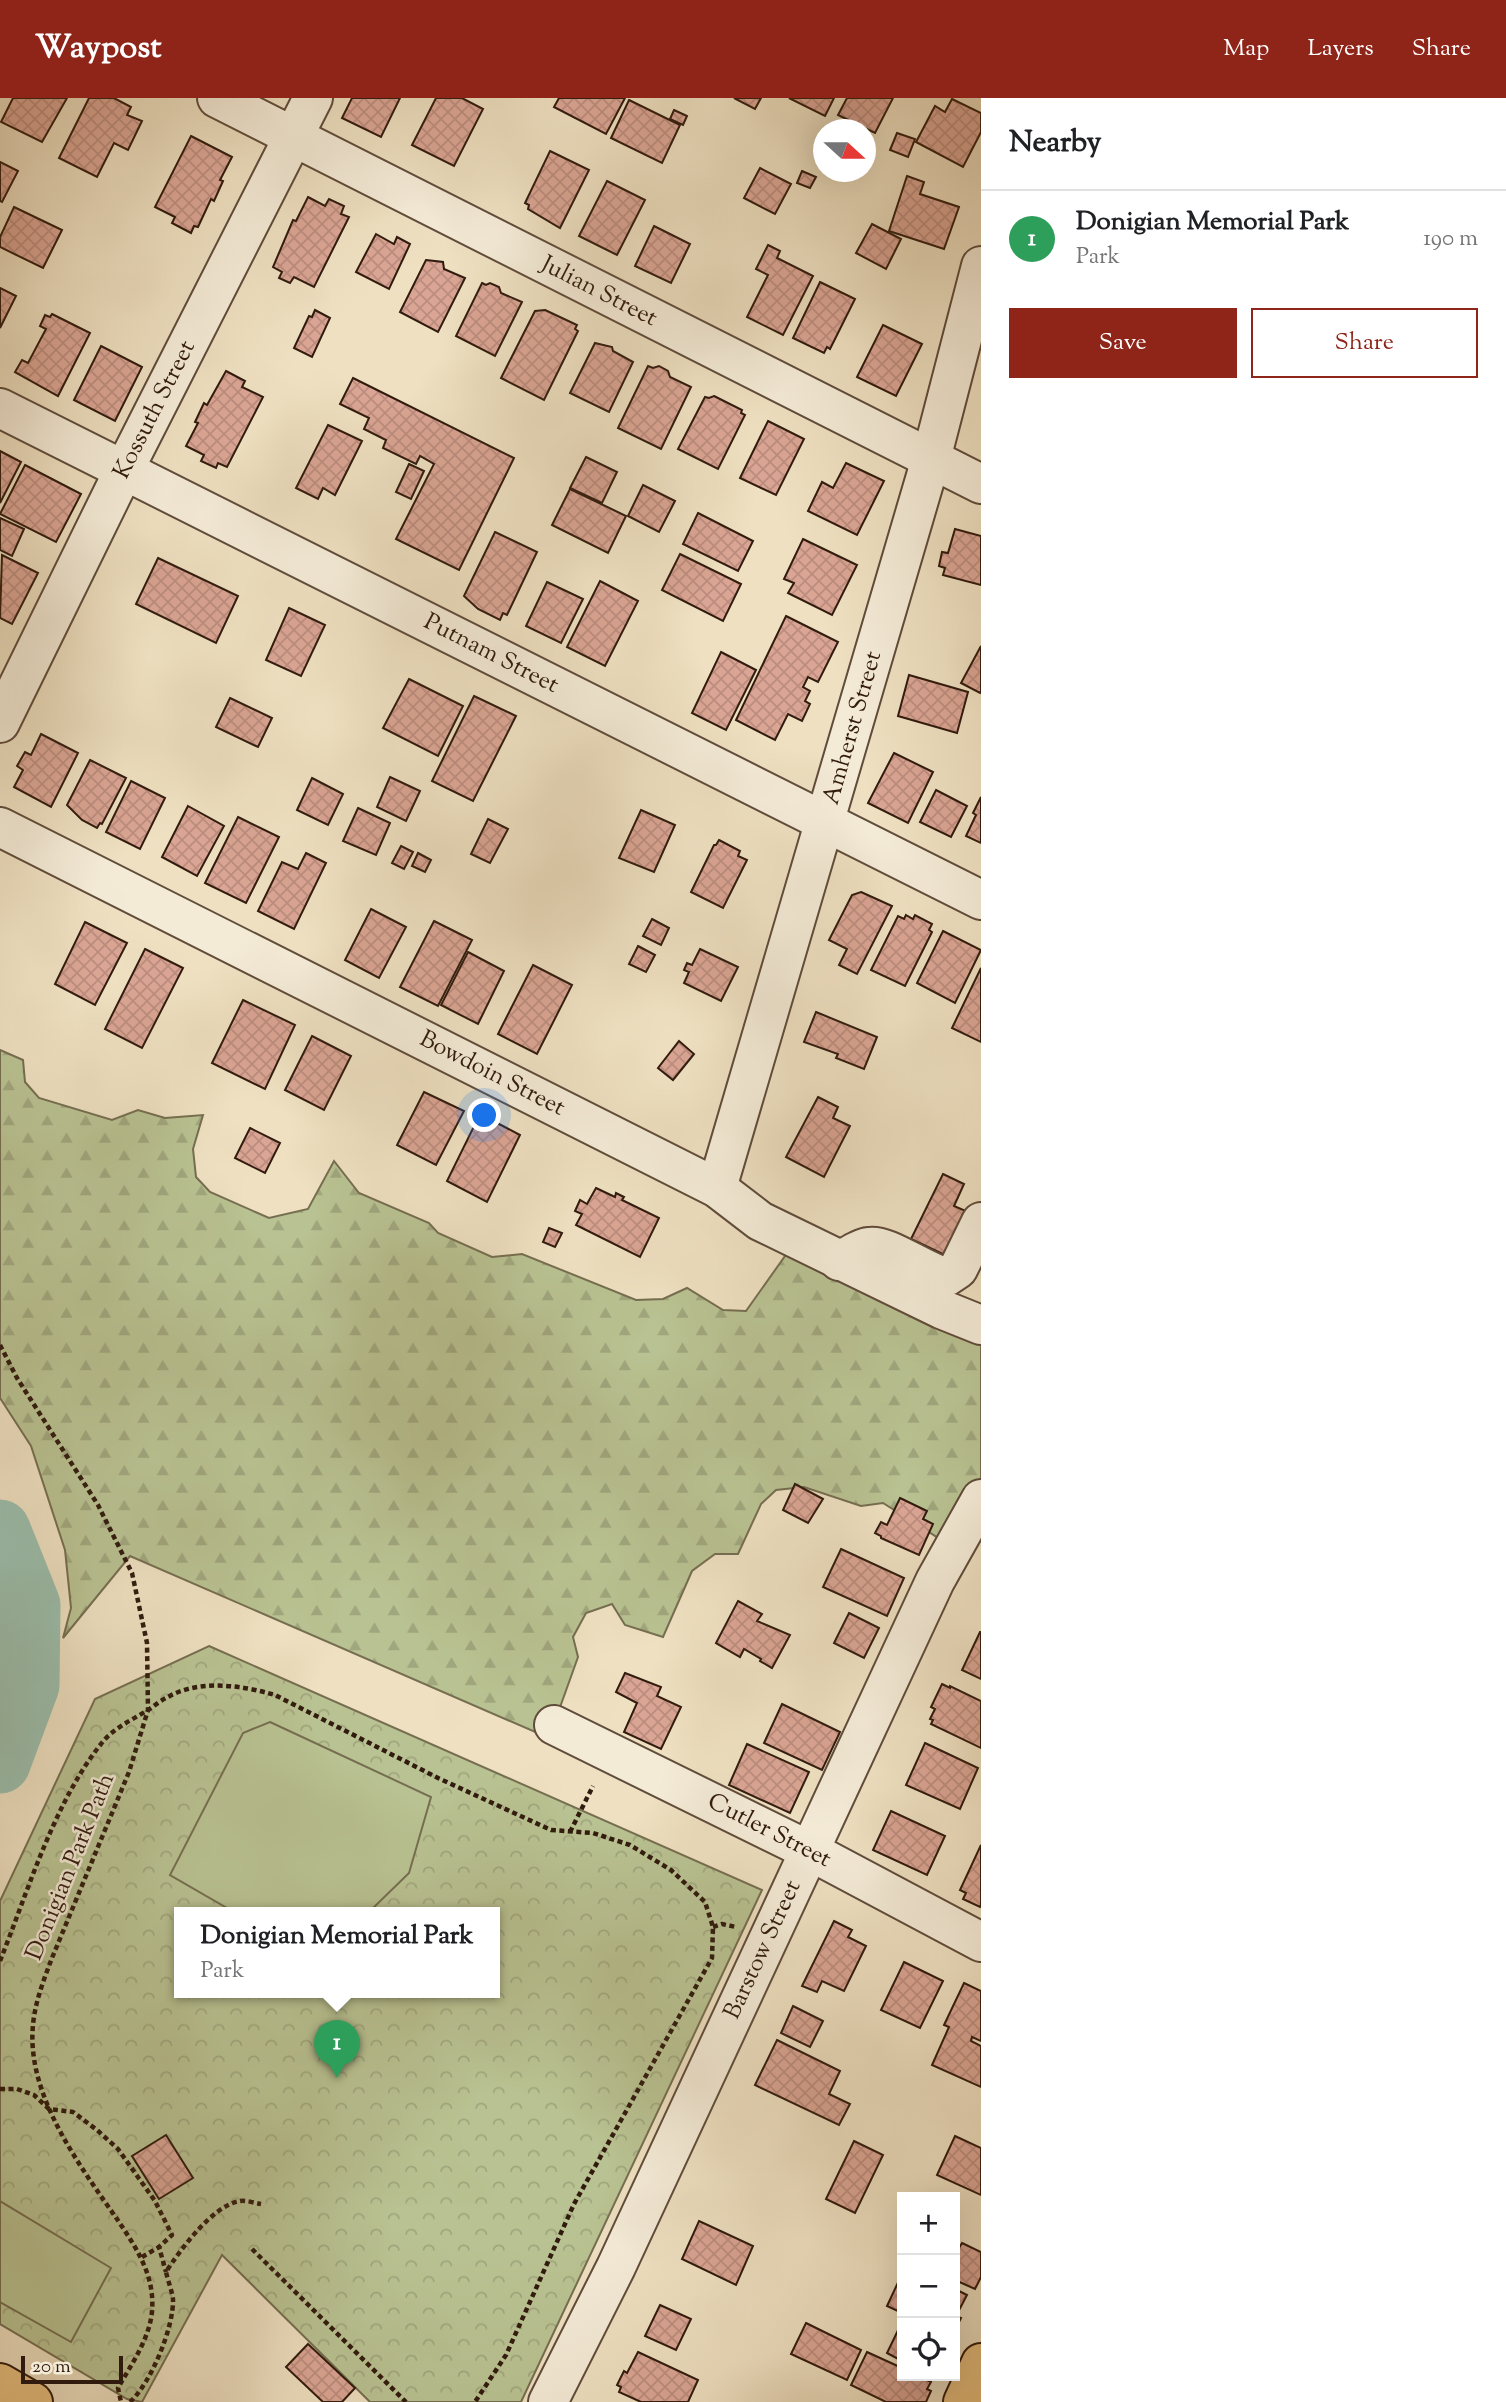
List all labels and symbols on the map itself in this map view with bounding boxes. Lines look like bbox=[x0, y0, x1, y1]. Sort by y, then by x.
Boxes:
north arrow bbox=[813, 119, 876, 182]
street label: Julian Street bbox=[533, 247, 663, 336]
street label: Kossuth Street bbox=[105, 335, 205, 485]
street label: Putnam Street bbox=[418, 605, 564, 703]
street label: Amherst Street bbox=[815, 647, 891, 809]
street label: Bowdoin Street bbox=[413, 1023, 571, 1125]
your location bbox=[467, 1098, 501, 1132]
street label: Donigian Park Path bbox=[18, 1768, 124, 1966]
street label: Cutler Street bbox=[701, 1785, 837, 1877]
street label: Barstow Street bbox=[716, 1875, 810, 2025]
pin: 1 bbox=[314, 2020, 360, 2078]
scale bar bbox=[21, 2353, 122, 2385]

